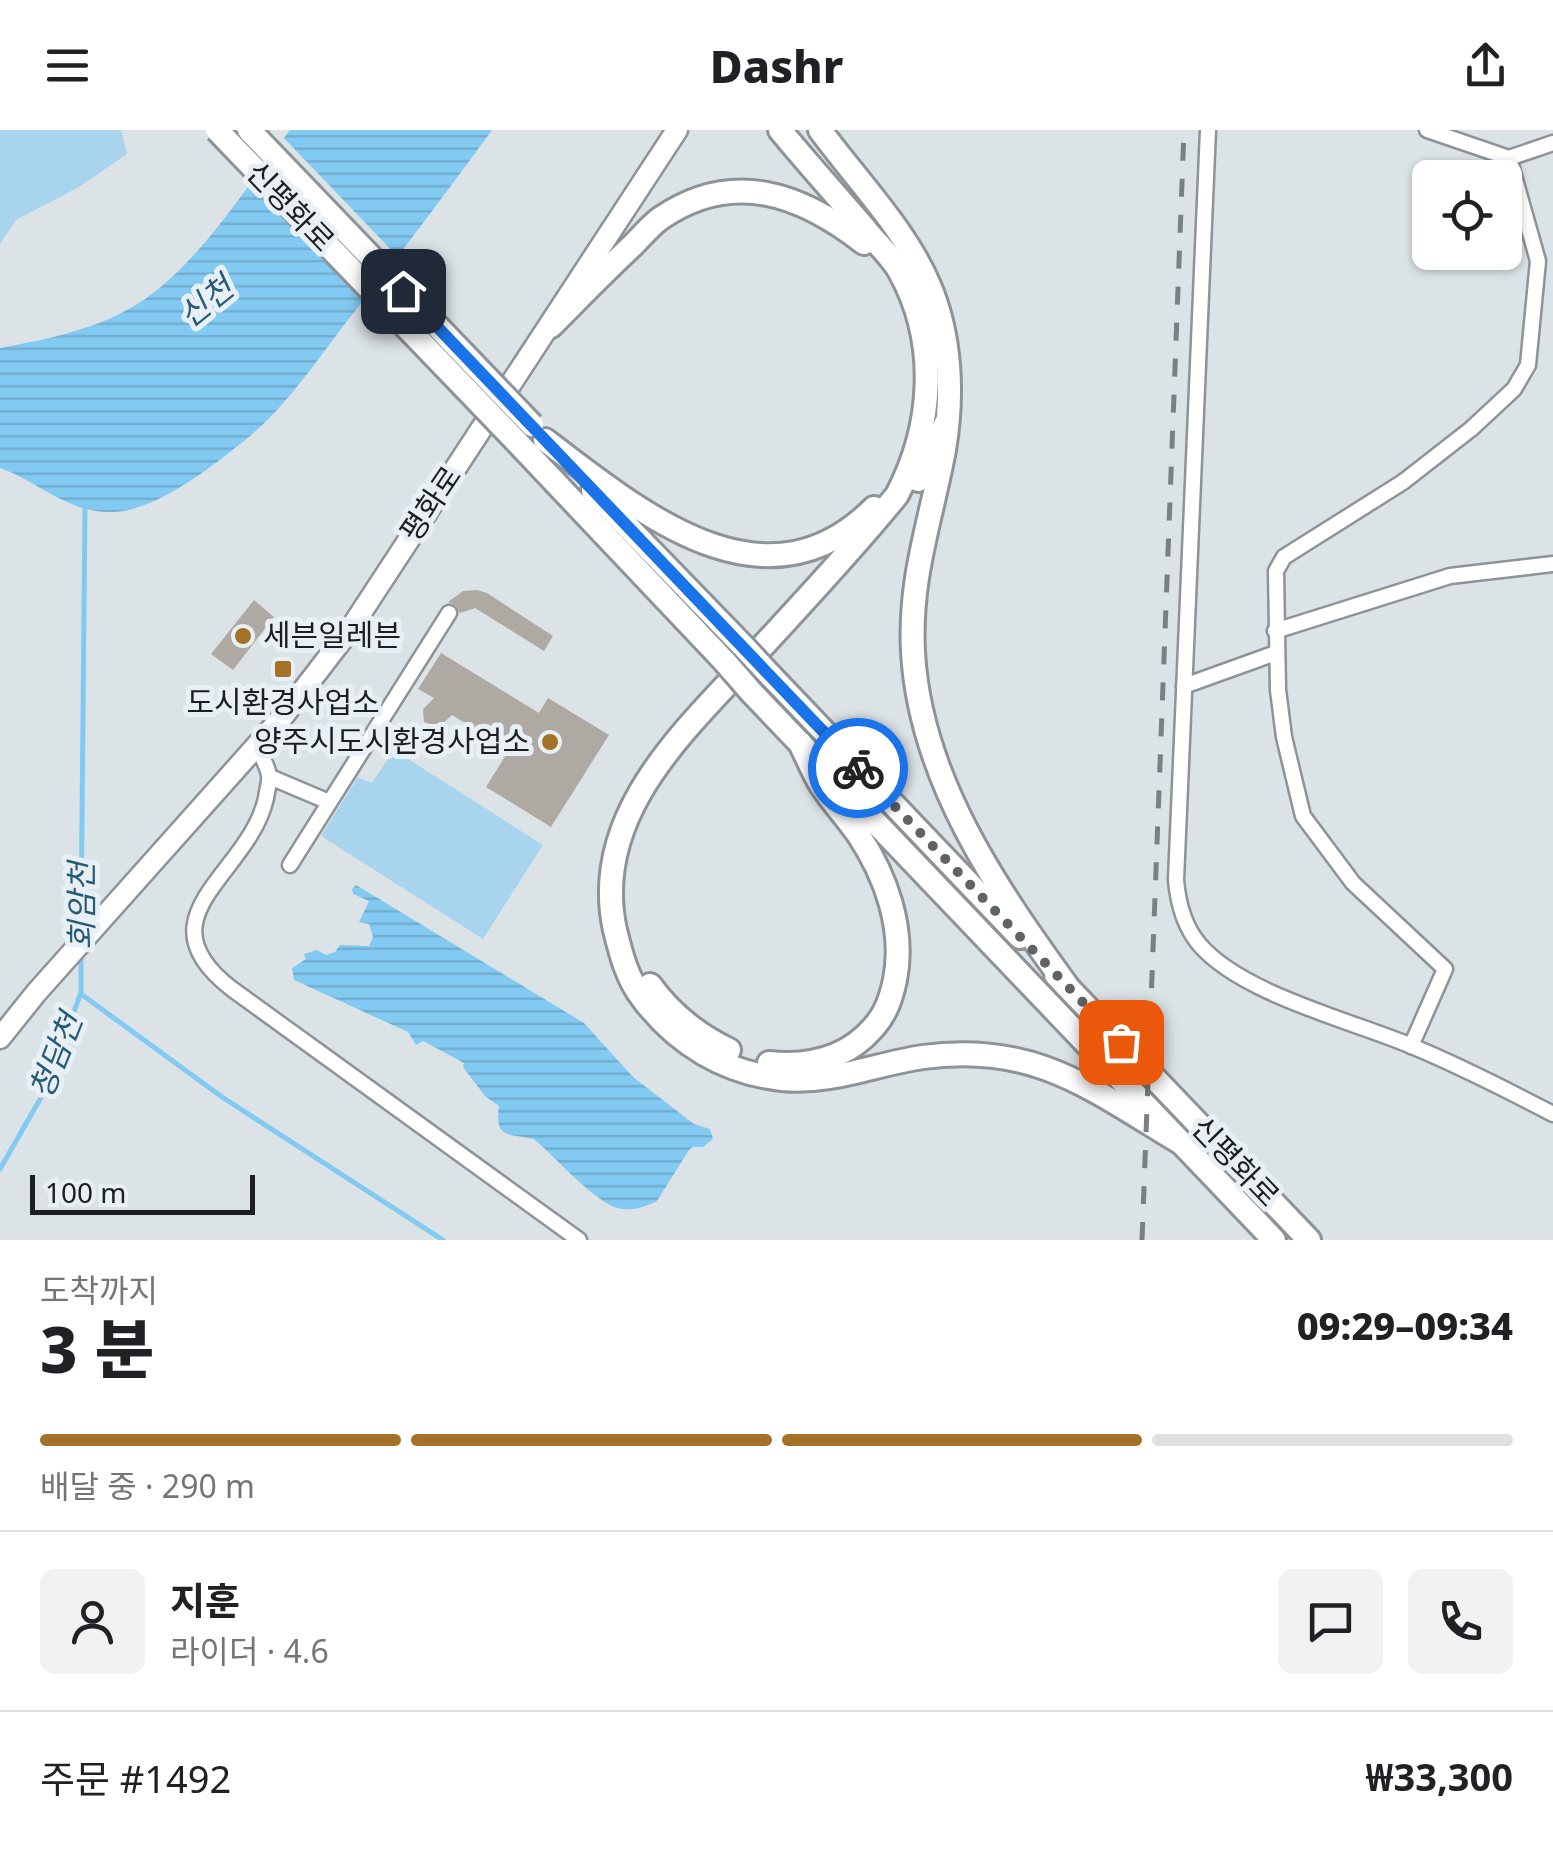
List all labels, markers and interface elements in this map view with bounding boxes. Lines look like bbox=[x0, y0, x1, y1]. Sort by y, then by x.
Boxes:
text: Dashr bbox=[710, 35, 843, 96]
icon: menu bbox=[40, 38, 95, 93]
icon: share bbox=[1458, 38, 1513, 93]
street label: 신평화로 bbox=[238, 152, 344, 260]
map controls bbox=[1412, 160, 1522, 270]
button: locate bbox=[1412, 160, 1522, 270]
pin bbox=[361, 249, 446, 334]
water label: 신천 bbox=[169, 263, 244, 336]
icon: home bbox=[376, 264, 431, 319]
street label: 평화로 bbox=[390, 457, 470, 549]
place label: 세븐일레븐 bbox=[263, 614, 401, 655]
marker: 세븐일레븐 bbox=[232, 625, 254, 647]
marker: 도시환경사업소 bbox=[272, 658, 294, 680]
place label: 도시환경사업소 bbox=[186, 681, 380, 722]
courier bbox=[808, 718, 908, 818]
place label: 양주시도시환경사업소 bbox=[254, 720, 530, 761]
marker: 양주시도시환경사업소 bbox=[539, 731, 561, 753]
icon: bike bbox=[831, 741, 886, 796]
water label: 회암천 bbox=[59, 858, 102, 950]
pin bbox=[1079, 1000, 1164, 1085]
water label: 청담천 bbox=[18, 1003, 92, 1104]
icon: bag bbox=[1094, 1015, 1149, 1070]
street label: 신평화로 bbox=[1183, 1107, 1289, 1215]
scale bar bbox=[30, 1170, 255, 1214]
text: 100 m bbox=[45, 1173, 127, 1211]
text: 도착까지 bbox=[40, 1268, 158, 1311]
text: 09:29–09:34 bbox=[1297, 1299, 1513, 1351]
text: 3 분 bbox=[40, 1304, 154, 1392]
text: 배달 중 · 290 m bbox=[40, 1464, 255, 1507]
button: person bbox=[40, 1569, 145, 1674]
button: chat bbox=[1278, 1569, 1383, 1674]
button: phone bbox=[1408, 1569, 1513, 1674]
text: 지훈 bbox=[170, 1574, 240, 1626]
text: 라이더 · 4.6 bbox=[170, 1629, 329, 1672]
text: ₩33,300 bbox=[1365, 1750, 1513, 1802]
text: 주문 #1492 bbox=[40, 1752, 231, 1804]

